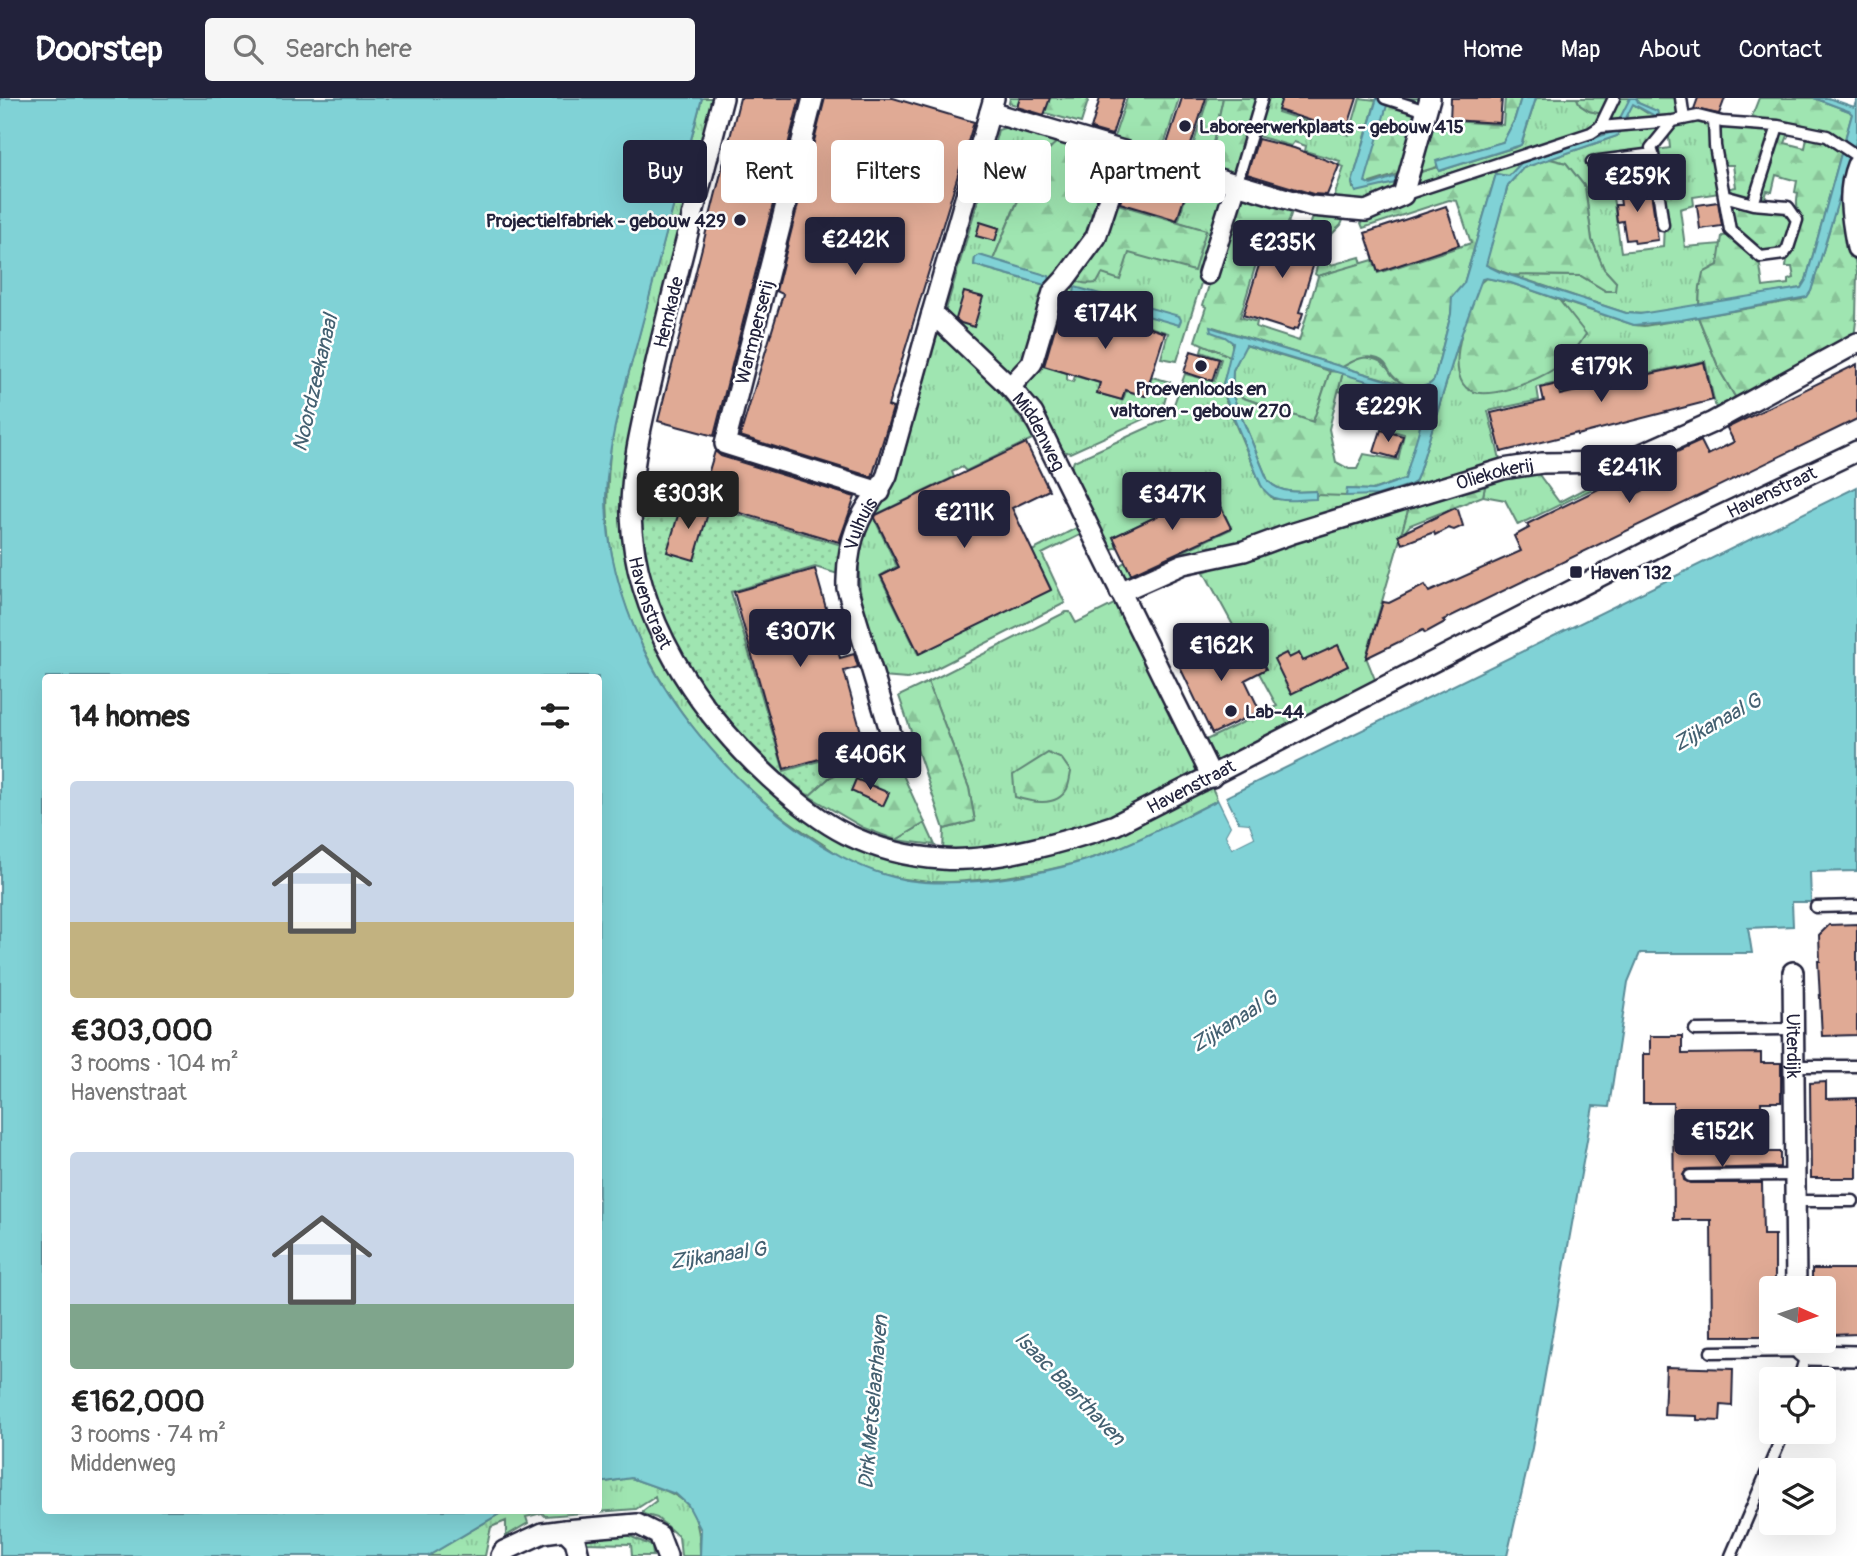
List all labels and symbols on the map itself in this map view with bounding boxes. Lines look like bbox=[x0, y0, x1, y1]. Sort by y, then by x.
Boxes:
place label: Laboreerwerkplaats - gebouw 415 bbox=[1199, 115, 1464, 139]
marker: Laboreerwerkplaats - gebouw 415 bbox=[1177, 118, 1193, 134]
pin: €259K bbox=[1588, 155, 1686, 214]
place label: Projectielfabriek - gebouw 429 bbox=[486, 209, 726, 233]
marker: Projectielfabriek - gebouw 429 bbox=[732, 212, 748, 228]
pin: €242K bbox=[806, 218, 904, 277]
pin: €235K bbox=[1233, 220, 1331, 280]
street label: Hemkade bbox=[649, 273, 690, 351]
street label: Warmperserij bbox=[730, 278, 780, 387]
pin: €174K bbox=[1056, 292, 1154, 351]
water label: Noordzeekanaal bbox=[287, 310, 345, 454]
pin: €179K bbox=[1552, 344, 1650, 404]
marker: Proevenloods en valtoren - gebouw 270 bbox=[1193, 358, 1209, 374]
place label: Proevenloods en valtoren - gebouw 270 bbox=[1110, 377, 1291, 423]
pin: €229K bbox=[1339, 384, 1437, 444]
street label: Middenweg bbox=[1007, 387, 1070, 475]
pin: €241K bbox=[1580, 446, 1678, 505]
street label: Oliekokerij bbox=[1453, 453, 1535, 496]
street label: Havenstraat bbox=[1723, 461, 1821, 524]
pin: €303K bbox=[639, 472, 737, 531]
pin: €347K bbox=[1123, 472, 1221, 532]
pin: €211K bbox=[915, 490, 1013, 550]
street label: Vulhuis bbox=[839, 492, 884, 553]
street label: Havenstraat bbox=[623, 554, 678, 654]
place label: Haven 132 bbox=[1590, 561, 1672, 585]
marker: Haven 132 bbox=[1568, 564, 1584, 580]
pin: €307K bbox=[751, 610, 849, 669]
pin: €162K bbox=[1172, 624, 1270, 683]
water label: Zijkanaal G bbox=[1668, 687, 1767, 758]
place label: Lab-44 bbox=[1245, 700, 1304, 724]
marker: Lab-44 bbox=[1223, 703, 1239, 719]
pin: €406K bbox=[821, 732, 919, 792]
street label: Havenstraat bbox=[1143, 754, 1240, 820]
water label: Zijkanaal G bbox=[1186, 984, 1283, 1058]
street label: Uiterdijk bbox=[1780, 1013, 1805, 1079]
pin: €152K bbox=[1673, 1110, 1771, 1169]
water label: Zijkanaal G bbox=[668, 1235, 769, 1276]
north arrow bbox=[1759, 1276, 1836, 1353]
water label: Dirk Metselaarhaven bbox=[852, 1313, 895, 1490]
water label: Isaac Baarthaven bbox=[1008, 1326, 1132, 1452]

